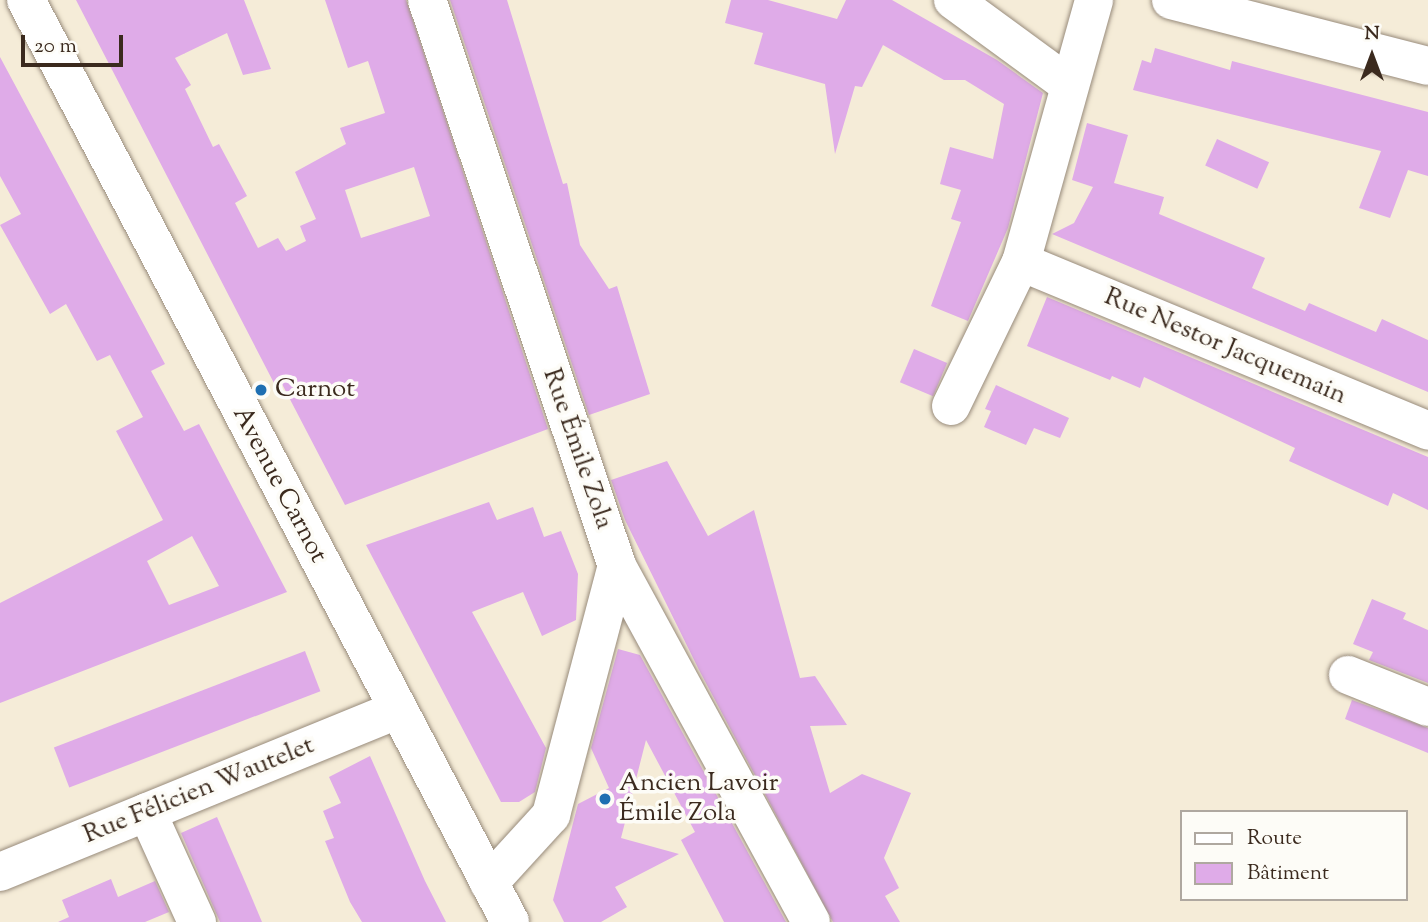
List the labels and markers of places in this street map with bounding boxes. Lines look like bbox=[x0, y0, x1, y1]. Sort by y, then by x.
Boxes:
place label: Carnot bbox=[275, 374, 355, 406]
marker: Carnot bbox=[253, 382, 269, 398]
place label: Ancien Lavoir Émile Zola bbox=[619, 768, 779, 830]
marker: Ancien Lavoir Émile Zola bbox=[597, 791, 613, 807]

